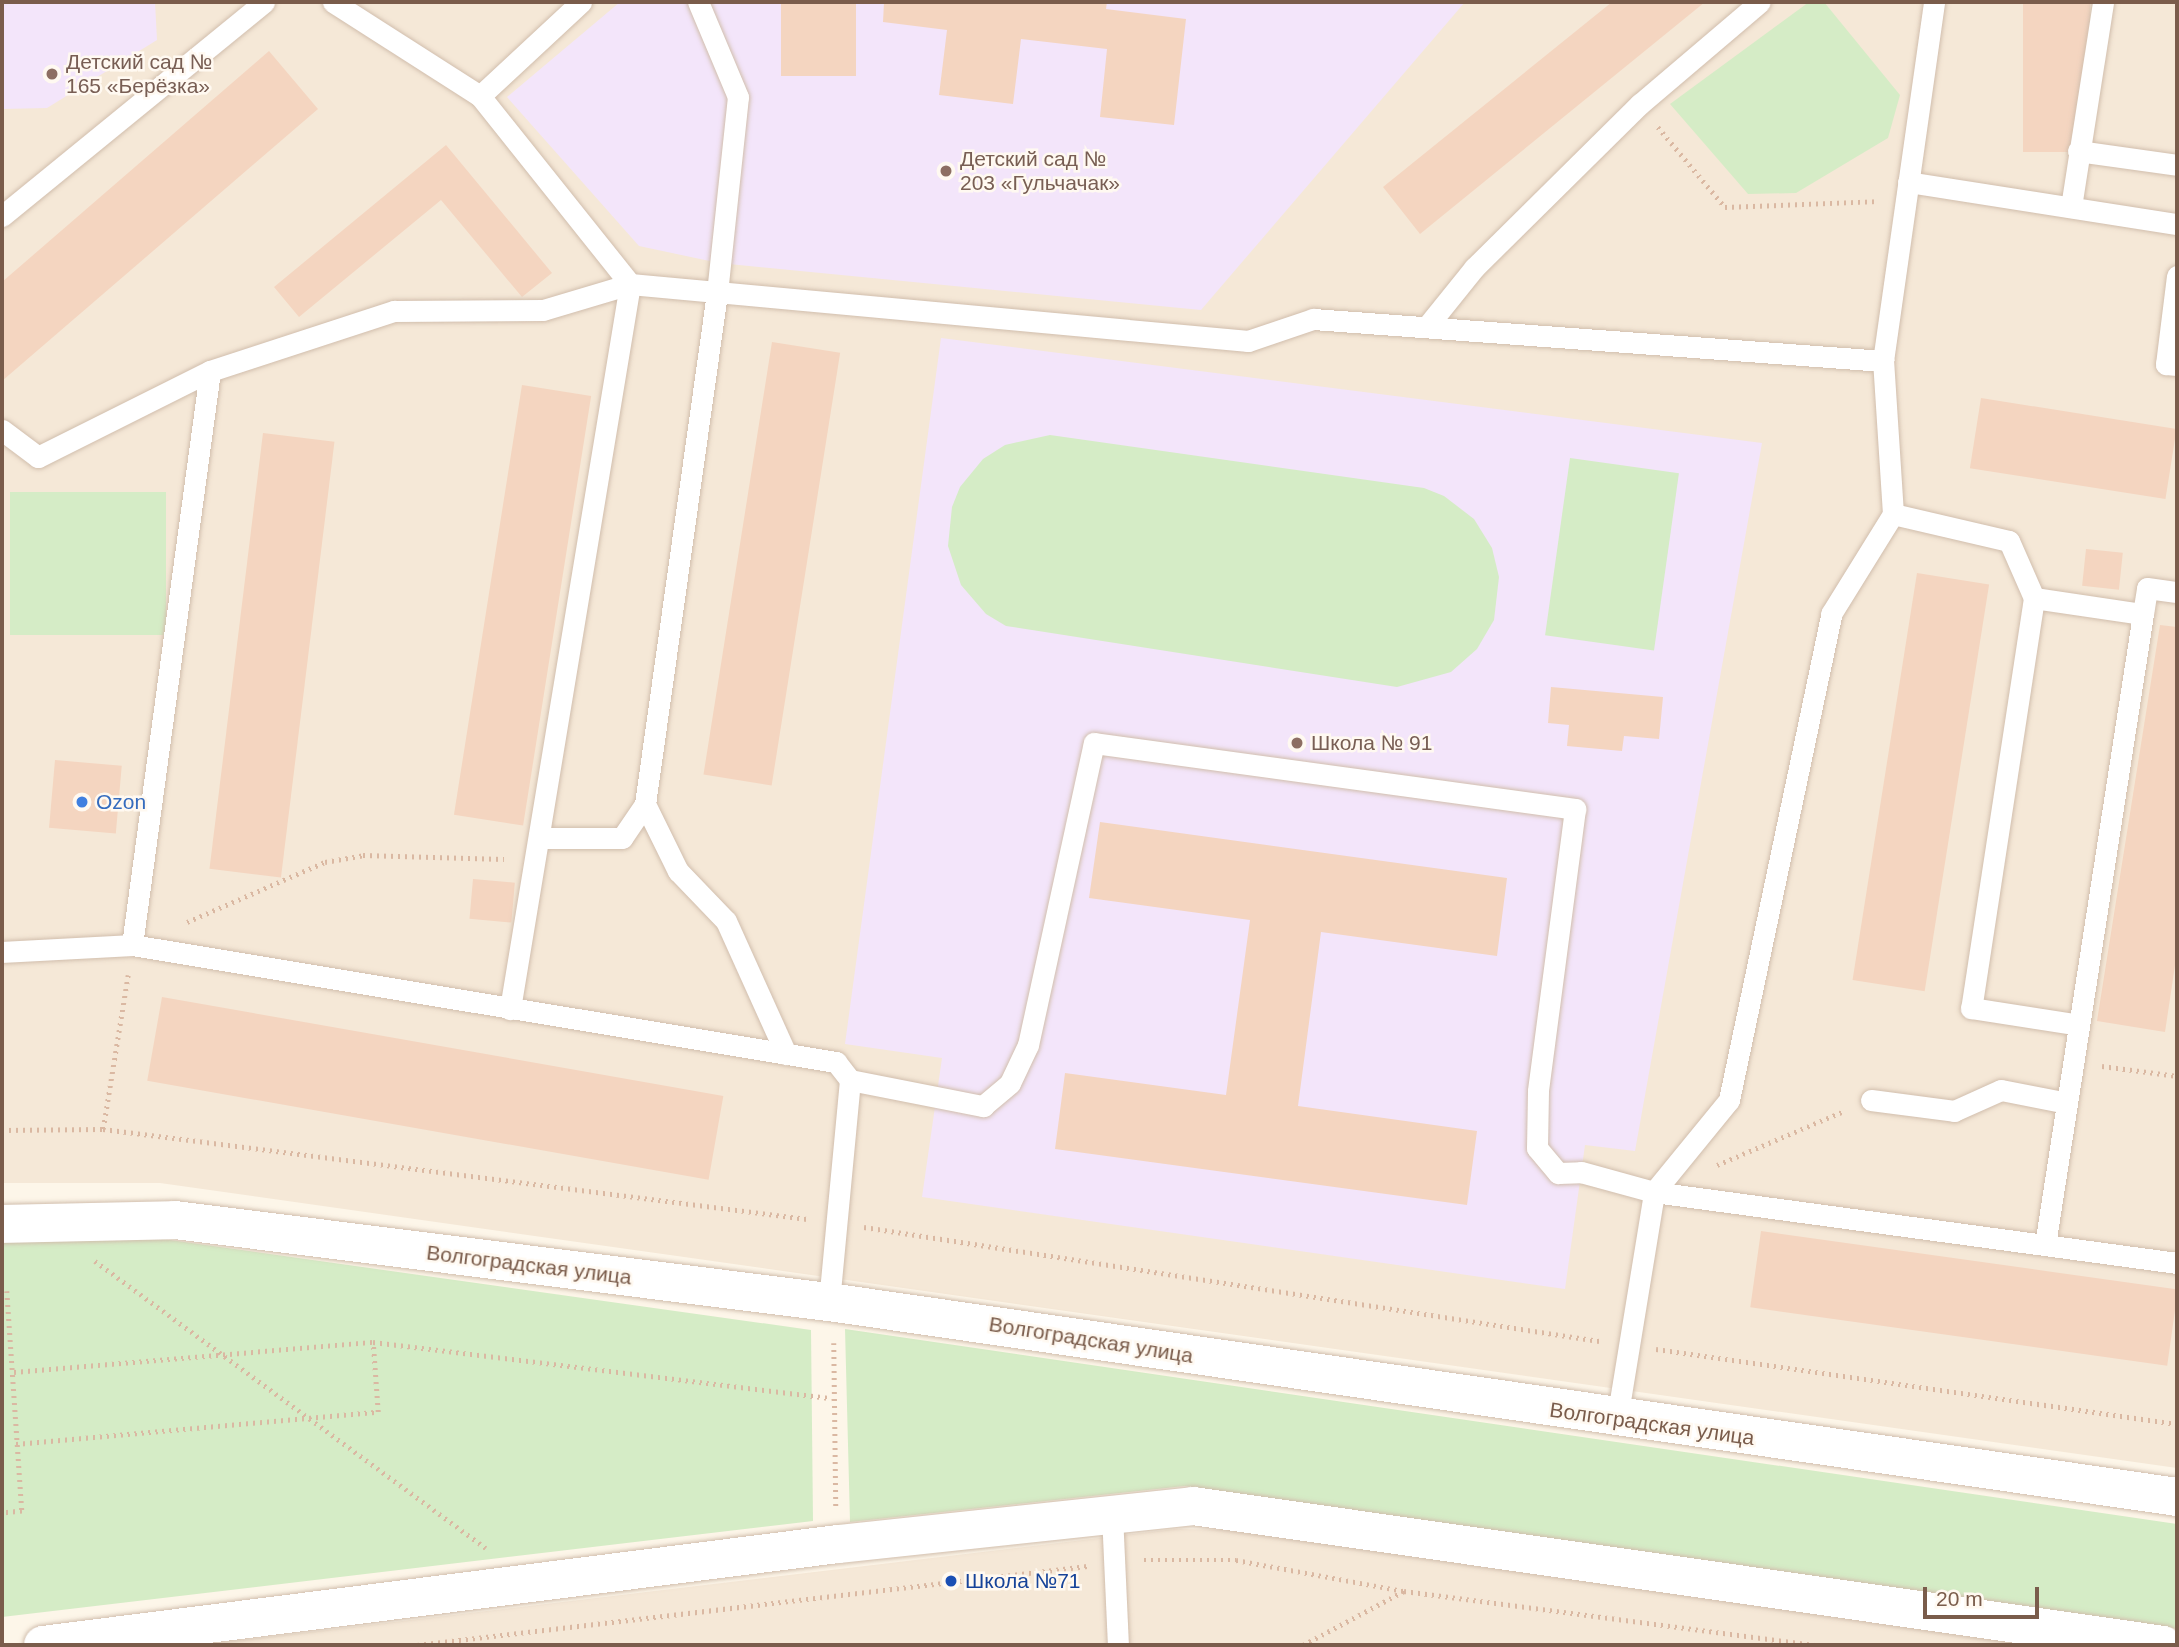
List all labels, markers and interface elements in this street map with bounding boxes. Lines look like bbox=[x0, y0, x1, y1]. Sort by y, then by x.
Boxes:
place label: Детский сад № 165 «Берёзка» bbox=[66, 49, 212, 99]
marker: Детский сад № 165 «Берёзка» bbox=[44, 66, 60, 82]
place label: Детский сад № 203 «Гульчачак» bbox=[960, 146, 1120, 196]
marker: Детский сад № 203 «Гульчачак» bbox=[938, 163, 954, 179]
place label: Школа № 91 bbox=[1311, 730, 1432, 756]
marker: Школа № 91 bbox=[1289, 735, 1305, 751]
place label: Ozon bbox=[96, 789, 146, 815]
marker: Ozon bbox=[74, 794, 90, 810]
street label: Волгоградская улица bbox=[425, 1240, 633, 1290]
street label: Волгоградская улица bbox=[987, 1311, 1195, 1369]
street label: Волгоградская улица bbox=[1548, 1397, 1756, 1451]
place label: Школа №71 bbox=[965, 1568, 1081, 1594]
marker: Школа №71 bbox=[943, 1573, 959, 1589]
scale bar bbox=[1927, 1574, 2042, 1618]
text: 20 m bbox=[1936, 1587, 1983, 1610]

